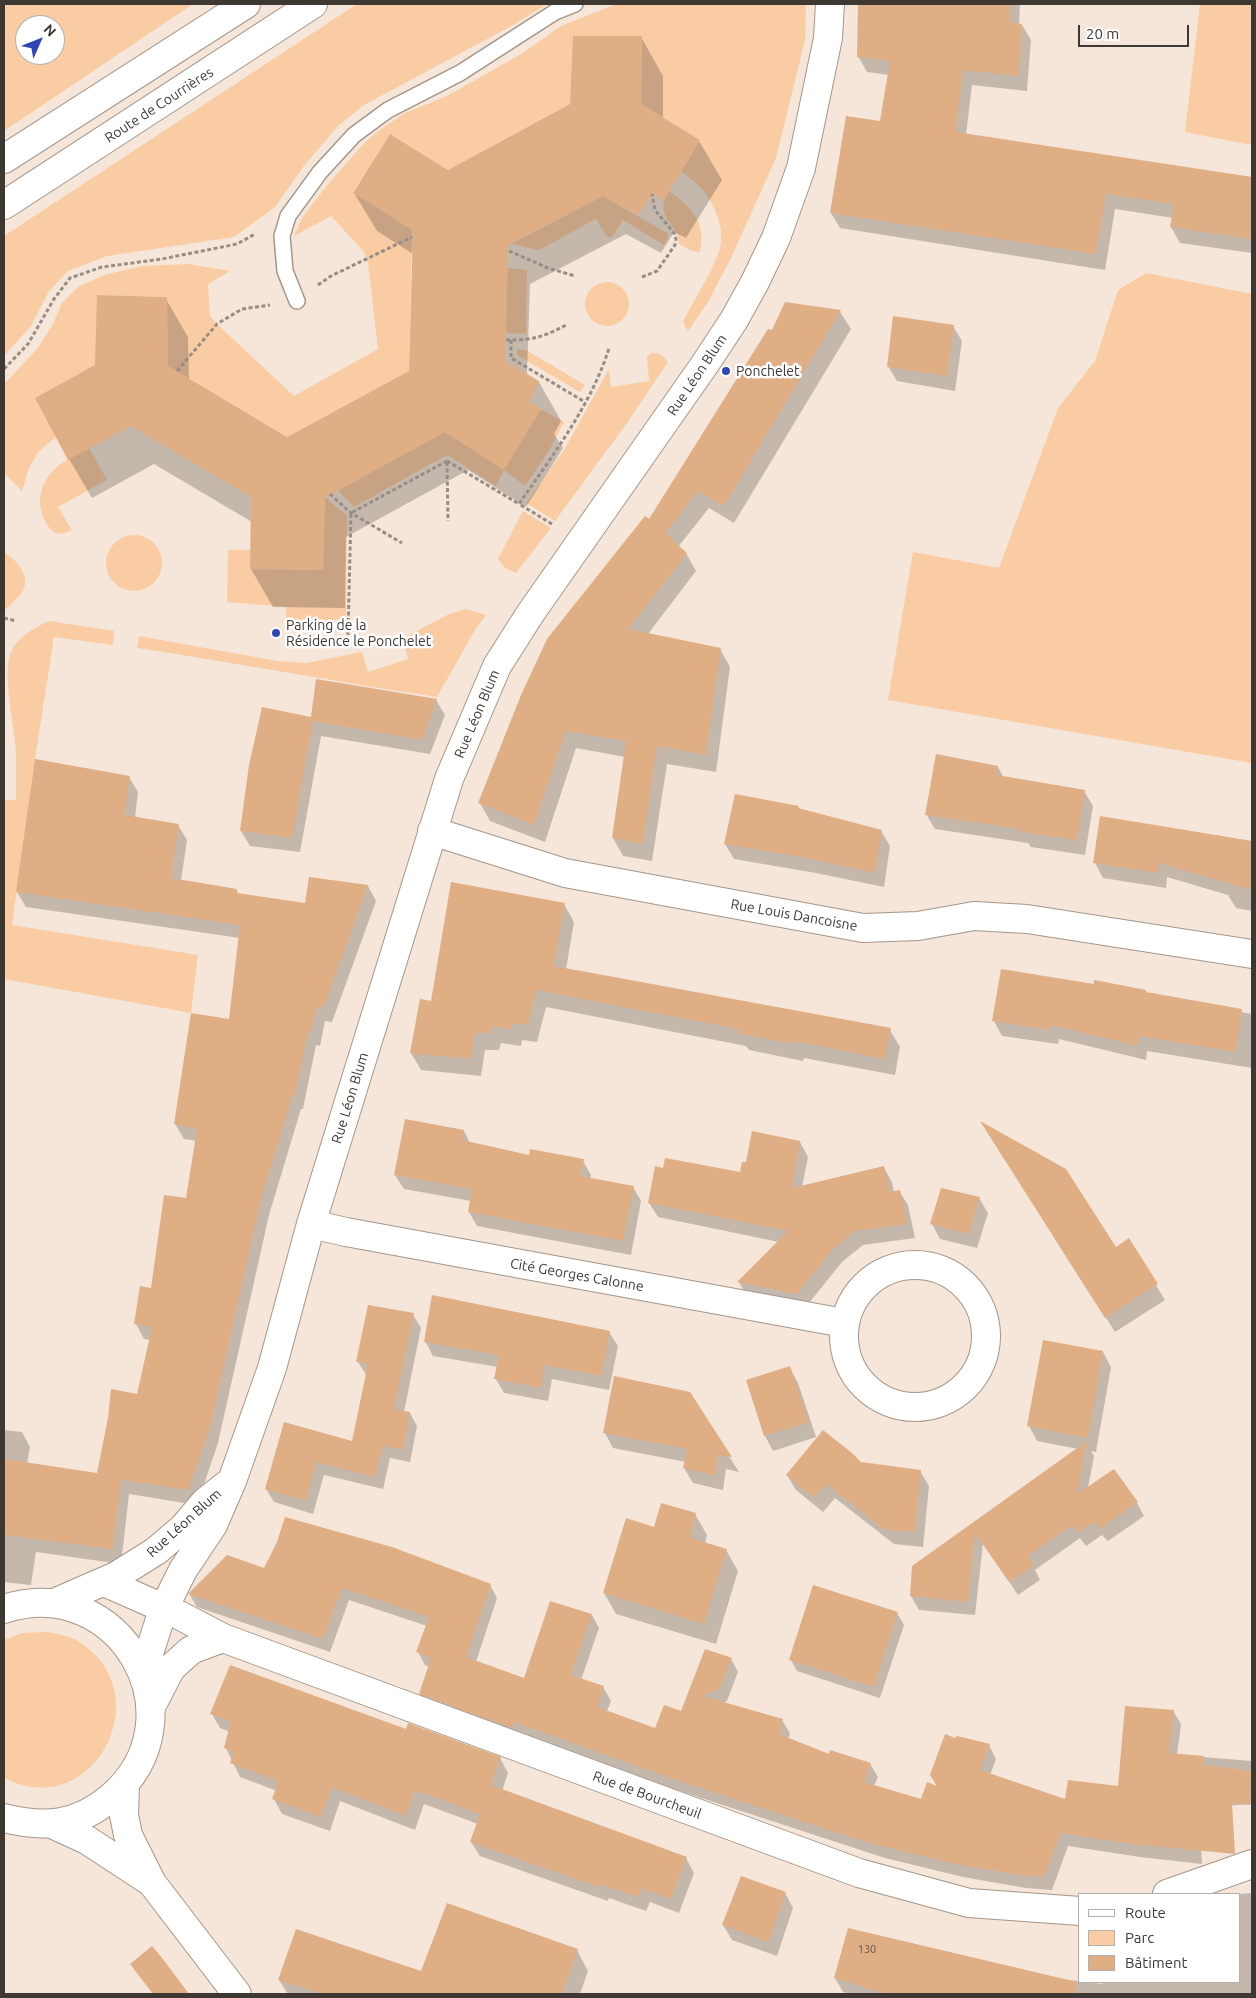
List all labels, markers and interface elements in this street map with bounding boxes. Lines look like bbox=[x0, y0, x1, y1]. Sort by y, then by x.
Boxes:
north arrow bbox=[15, 15, 65, 65]
scale bar bbox=[1081, 15, 1192, 47]
text: N bbox=[41, 21, 59, 40]
text: 20 m bbox=[1086, 25, 1119, 42]
street label: Route de Courrières bbox=[102, 64, 216, 146]
street label: Rue Léon Blum bbox=[664, 331, 730, 419]
place label: Ponchelet bbox=[736, 363, 800, 379]
marker: Ponchelet bbox=[720, 365, 732, 377]
place label: Parking de la Résidence le Ponchelet bbox=[286, 617, 431, 650]
marker: Parking de la Résidence le Ponchelet bbox=[270, 627, 282, 639]
street label: Rue Léon Blum bbox=[451, 667, 503, 761]
street label: Rue Louis Dancoisne bbox=[729, 896, 859, 934]
street label: Rue Léon Blum bbox=[328, 1050, 372, 1146]
street label: Cité Georges Calonne bbox=[509, 1255, 645, 1295]
street label: Rue Léon Blum bbox=[143, 1485, 225, 1561]
street label: Rue de Bourcheuil bbox=[590, 1768, 704, 1822]
legend bbox=[1078, 1893, 1241, 1983]
text: Route bbox=[1125, 1904, 1166, 1921]
text: Parc bbox=[1125, 1929, 1154, 1946]
house number: 130 bbox=[858, 1942, 876, 1956]
text: Bâtiment bbox=[1125, 1954, 1187, 1971]

